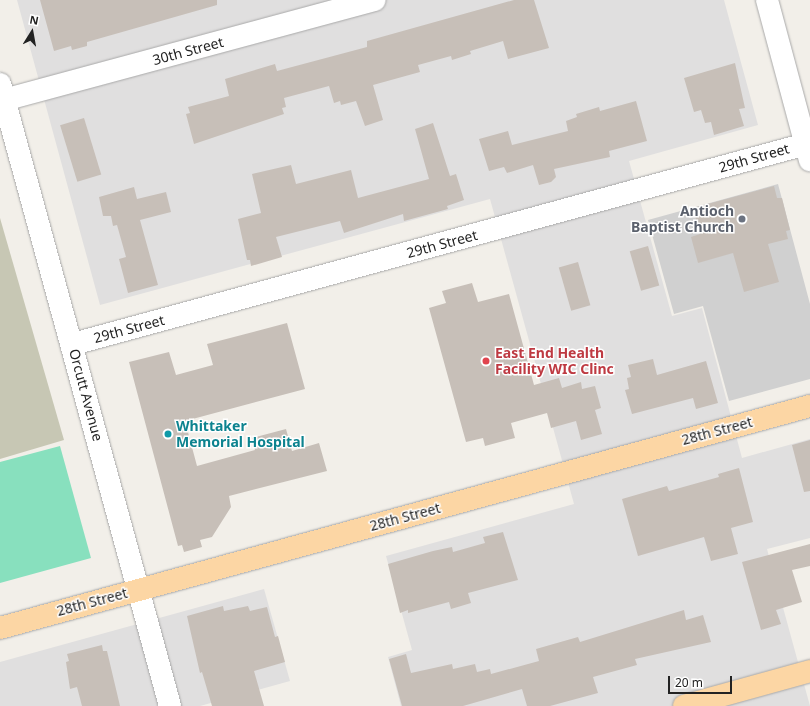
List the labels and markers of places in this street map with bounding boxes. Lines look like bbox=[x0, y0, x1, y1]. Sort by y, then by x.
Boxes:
place label: Antioch Baptist Church bbox=[631, 203, 734, 236]
marker: Antioch Baptist Church bbox=[737, 214, 747, 224]
place label: East End Health Facility WIC Clinc bbox=[495, 345, 614, 378]
marker: East End Health Facility WIC Clinc bbox=[480, 355, 492, 367]
place label: Whittaker Memorial Hospital bbox=[176, 418, 305, 450]
marker: Whittaker Memorial Hospital bbox=[163, 429, 173, 439]

